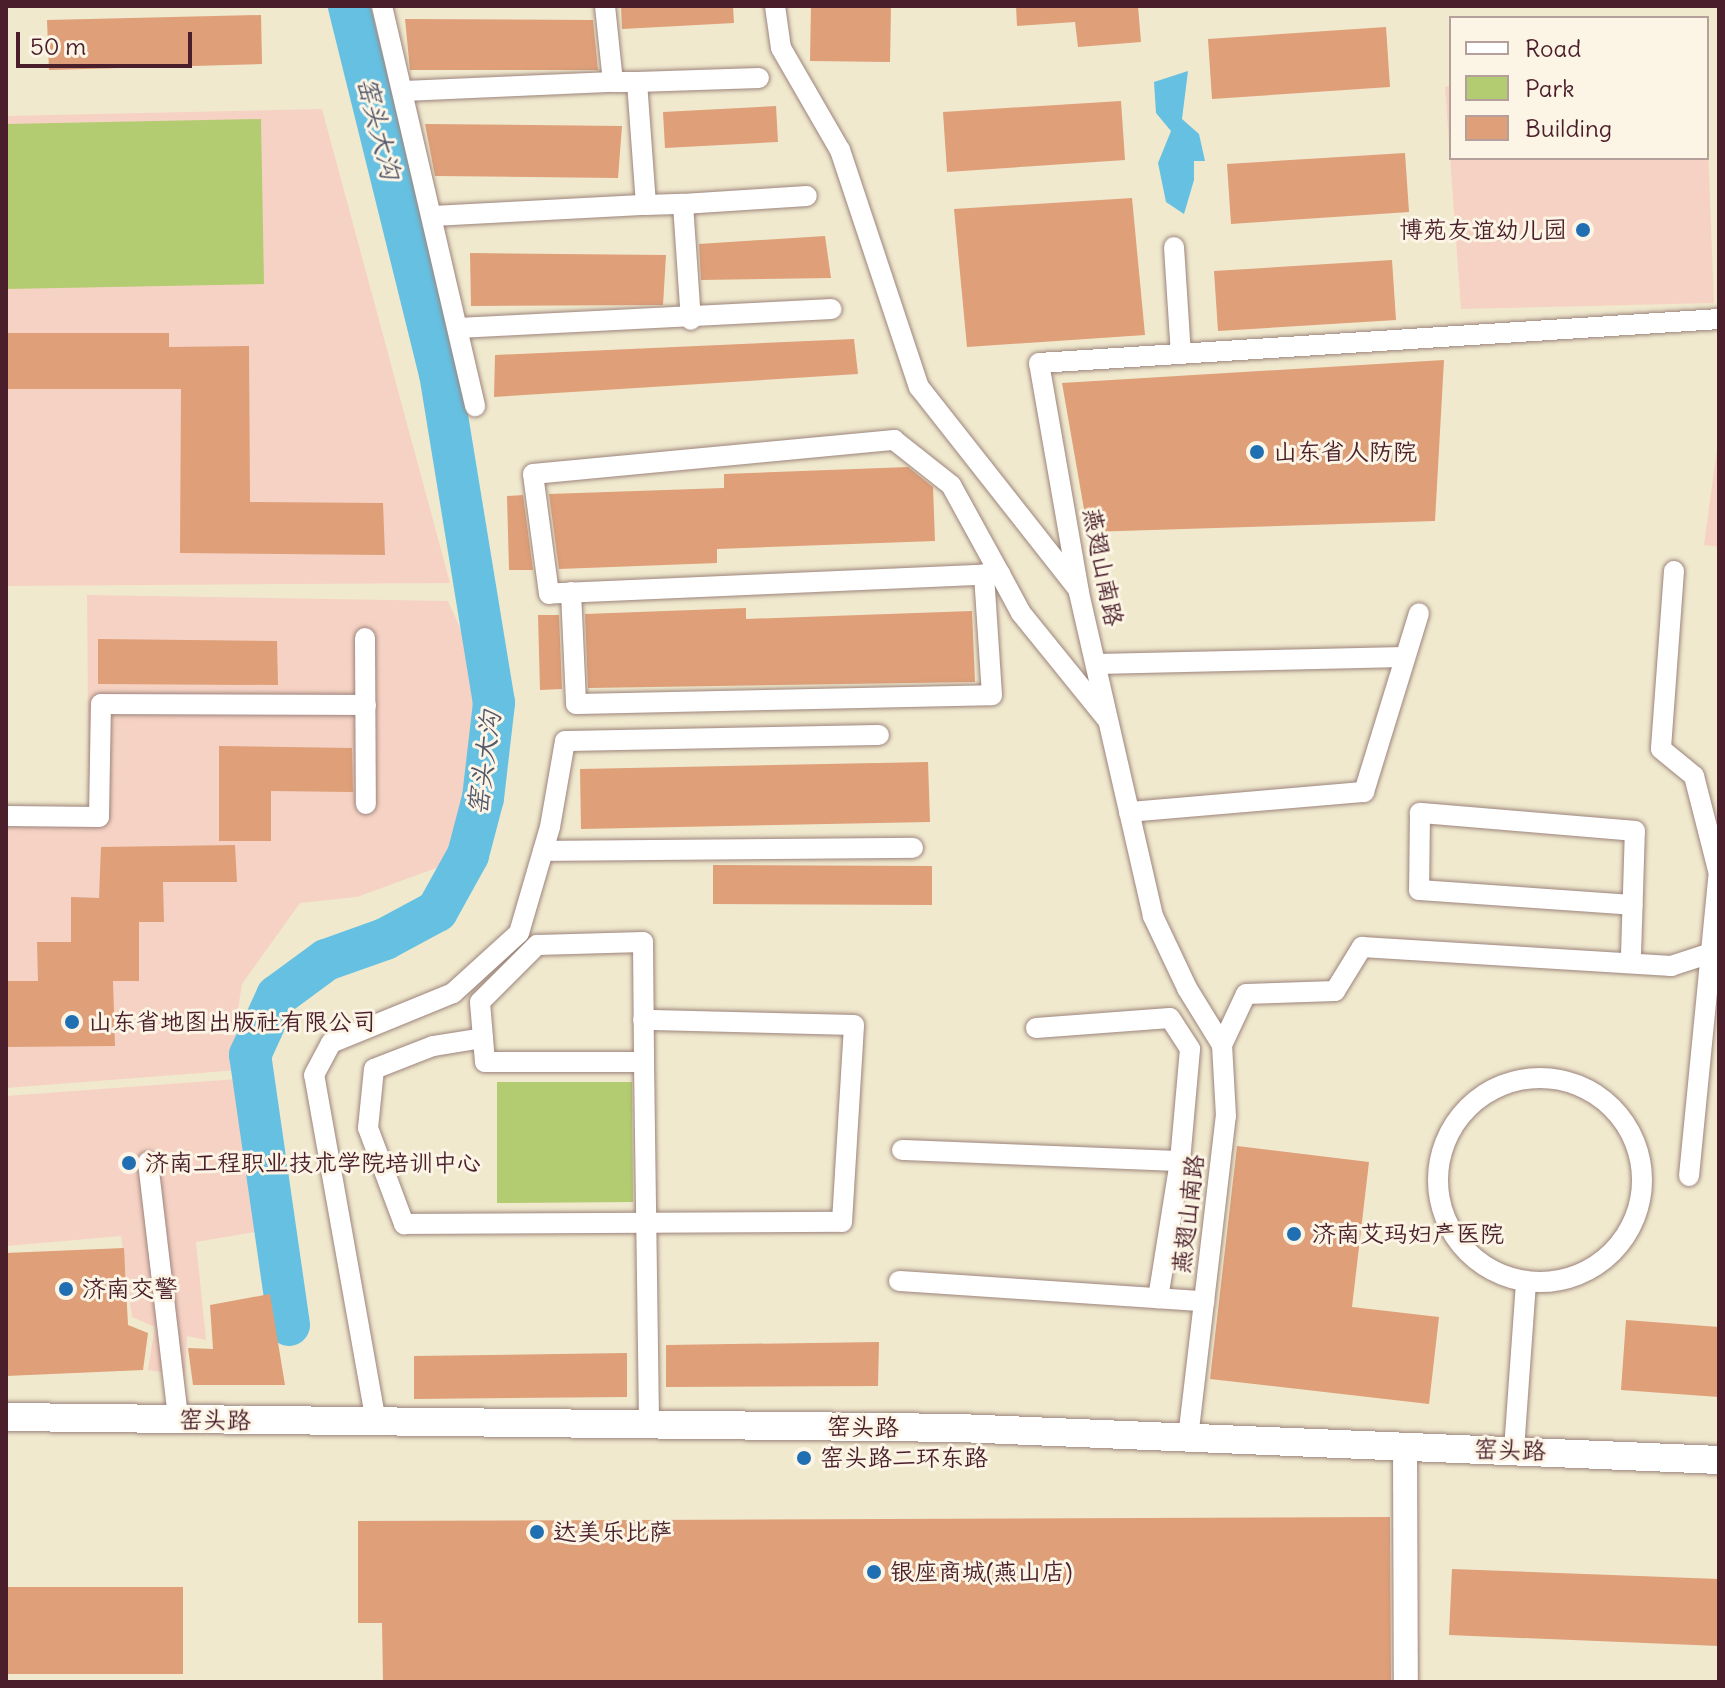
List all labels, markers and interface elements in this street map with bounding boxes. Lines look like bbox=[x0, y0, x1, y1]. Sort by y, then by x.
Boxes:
scale bar bbox=[20, 16, 196, 66]
legend bbox=[1449, 16, 1709, 160]
text: 50 m bbox=[30, 31, 86, 61]
text: Road bbox=[1525, 33, 1581, 63]
text: Park bbox=[1525, 73, 1575, 103]
water label: 窑头大沟 bbox=[351, 74, 407, 182]
text: Building bbox=[1525, 113, 1612, 143]
place label: 博苑友谊幼儿园 bbox=[1399, 216, 1567, 244]
marker: 博苑友谊幼儿园 bbox=[1574, 221, 1592, 239]
place label: 山东省人防院 bbox=[1273, 438, 1417, 466]
marker: 山东省人防院 bbox=[1248, 443, 1266, 461]
street label: 燕翅山南路 bbox=[1077, 505, 1129, 629]
water label: 窑头大沟 bbox=[461, 709, 507, 817]
place label: 山东省地图出版社有限公司 bbox=[88, 1008, 376, 1036]
marker: 山东省地图出版社有限公司 bbox=[63, 1013, 81, 1031]
place label: 济南工程职业技术学院培训中心 bbox=[145, 1149, 481, 1177]
street label: 燕翅山南路 bbox=[1166, 1153, 1210, 1275]
marker: 济南工程职业技术学院培训中心 bbox=[120, 1154, 138, 1172]
place label: 济南艾玛妇产医院 bbox=[1312, 1220, 1504, 1248]
marker: 济南艾玛妇产医院 bbox=[1283, 1223, 1305, 1245]
place label: 济南交警 bbox=[82, 1275, 178, 1303]
marker: 济南交警 bbox=[57, 1280, 75, 1298]
street label: 窑头路 bbox=[179, 1405, 251, 1435]
street label: 窑头路 bbox=[827, 1412, 899, 1442]
street label: 窑头路 bbox=[1474, 1434, 1546, 1466]
place label: 窑头路二环东路 bbox=[820, 1444, 988, 1472]
marker: 窑头路二环东路 bbox=[795, 1449, 813, 1467]
place label: 达美乐比萨 bbox=[553, 1518, 673, 1546]
marker: 达美乐比萨 bbox=[528, 1523, 546, 1541]
place label: 银座商城(燕山店) bbox=[890, 1558, 1073, 1586]
marker: 银座商城(燕山店) bbox=[865, 1563, 883, 1581]

